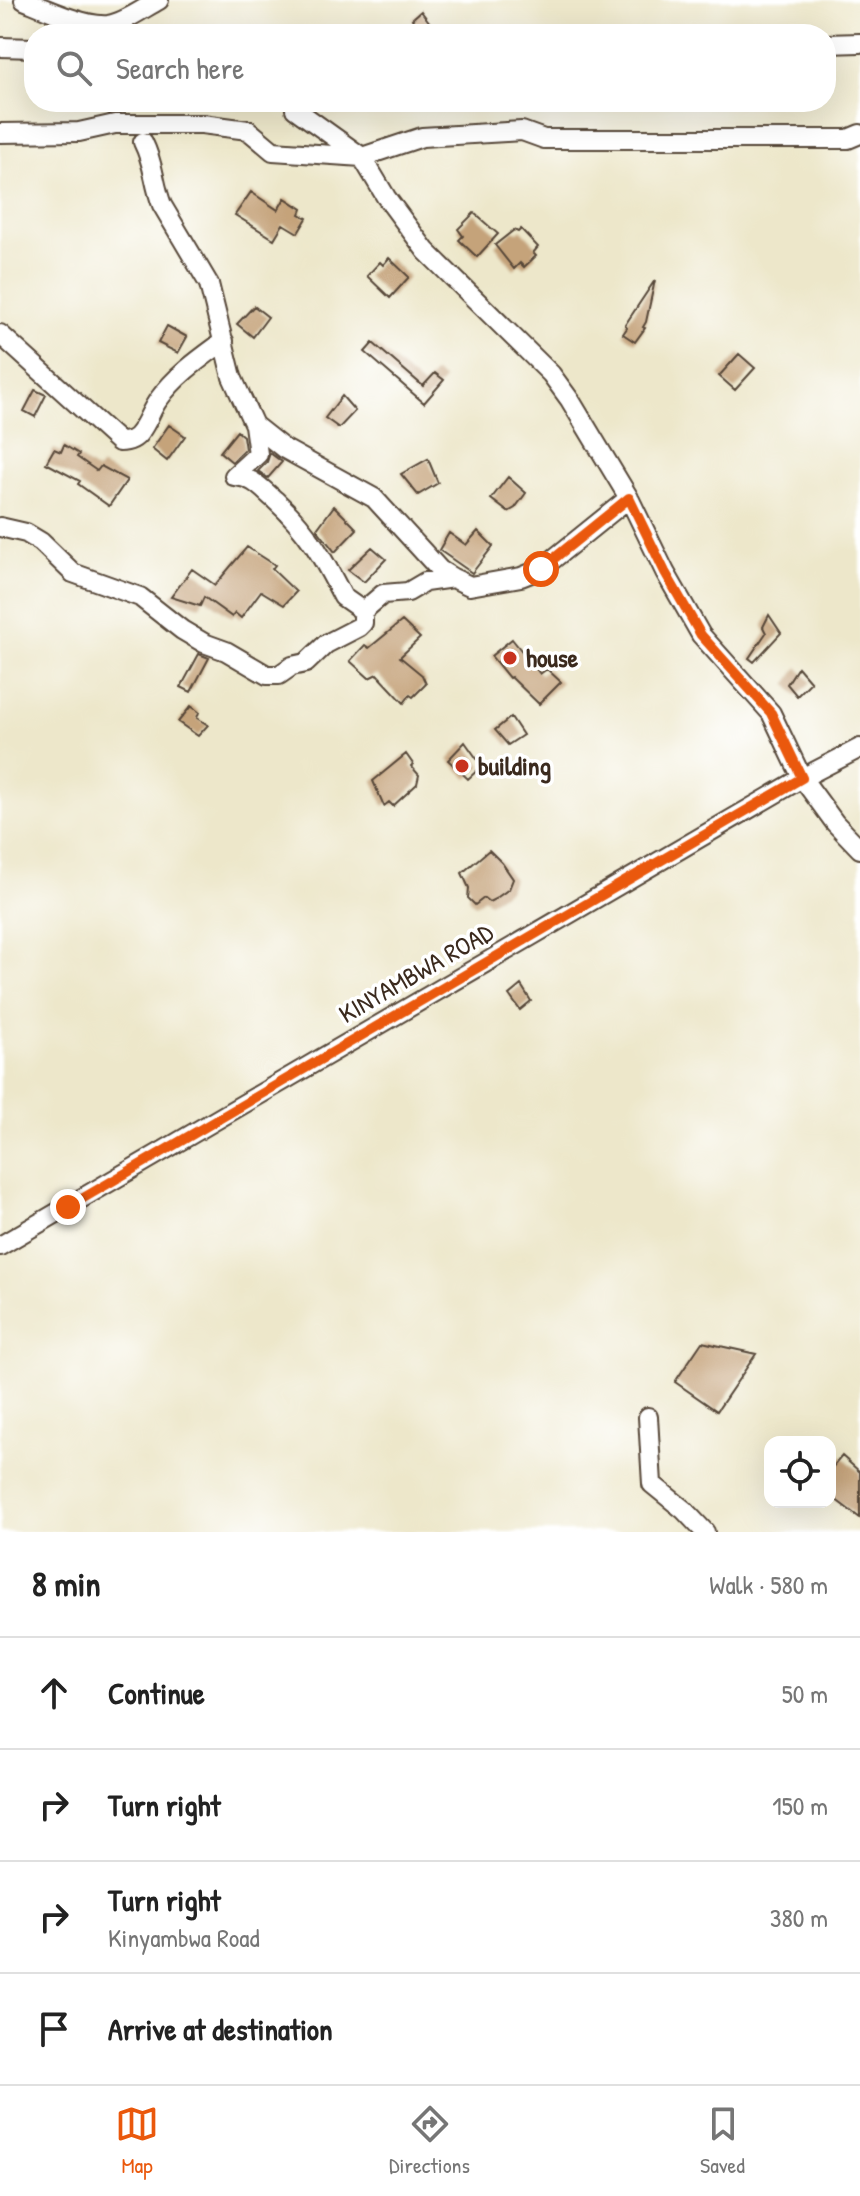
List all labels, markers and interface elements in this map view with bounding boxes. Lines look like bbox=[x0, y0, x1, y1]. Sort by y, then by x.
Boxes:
search box bbox=[24, 24, 836, 112]
icon: search bbox=[52, 46, 96, 90]
text: Search here bbox=[116, 48, 244, 88]
route start bbox=[523, 551, 559, 587]
place label: house bbox=[526, 640, 579, 675]
marker: house bbox=[501, 649, 519, 667]
place label: building bbox=[478, 748, 552, 784]
marker: building bbox=[453, 757, 471, 775]
street label: KINYAMBWA ROAD bbox=[332, 914, 500, 1031]
route end bbox=[50, 1189, 86, 1225]
map controls bbox=[764, 1436, 836, 1508]
button: locate bbox=[764, 1436, 836, 1508]
text: 8 min bbox=[32, 1561, 101, 1607]
text: Walk · 580 m bbox=[709, 1567, 828, 1602]
icon: ahead bbox=[32, 1671, 76, 1715]
text: Continue bbox=[108, 1673, 205, 1713]
text: 50 m bbox=[782, 1676, 828, 1711]
icon: right bbox=[32, 1783, 76, 1827]
text: Turn right bbox=[108, 1785, 221, 1825]
text: 150 m bbox=[772, 1788, 828, 1823]
text: Turn right bbox=[108, 1880, 221, 1920]
icon: right bbox=[32, 1895, 76, 1939]
text: 380 m bbox=[770, 1900, 828, 1935]
text: Kinyambwa Road bbox=[108, 1920, 260, 1955]
icon: arrive bbox=[32, 2007, 76, 2051]
text: Arrive at destination bbox=[108, 2009, 333, 2049]
tab: Map bbox=[115, 2102, 159, 2180]
tab: Directions bbox=[389, 2102, 470, 2180]
tab: Saved bbox=[700, 2102, 745, 2180]

